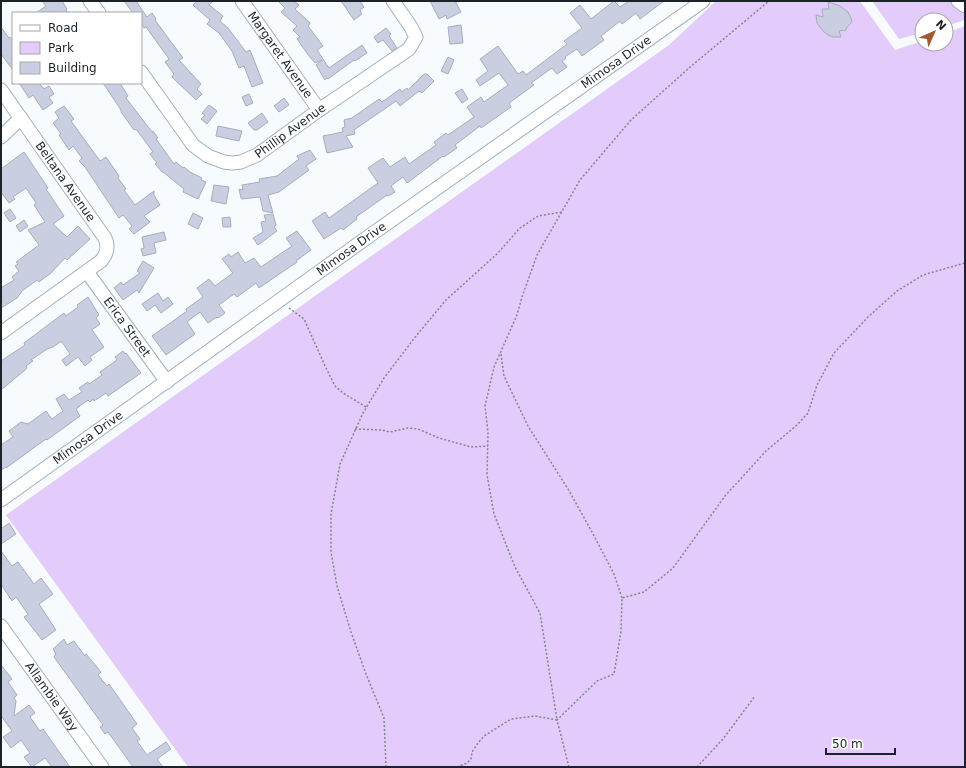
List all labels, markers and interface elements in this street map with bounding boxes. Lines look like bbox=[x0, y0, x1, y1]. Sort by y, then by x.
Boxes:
street label: Margaret Avenue bbox=[245, 9, 315, 101]
legend bbox=[12, 12, 142, 84]
north arrow bbox=[914, 12, 954, 52]
text: N bbox=[933, 17, 949, 33]
text: Road bbox=[48, 21, 78, 35]
street label: Mimosa Drive bbox=[578, 33, 654, 92]
text: Park bbox=[48, 41, 74, 55]
text: Building bbox=[48, 61, 97, 75]
street label: Phillip Avenue bbox=[252, 100, 328, 161]
street label: Beltana Avenue bbox=[33, 139, 98, 224]
street label: Mimosa Drive bbox=[314, 219, 389, 279]
street label: Erica Street bbox=[101, 294, 153, 360]
street label: Mimosa Drive bbox=[50, 408, 125, 467]
street label: Allambie Way bbox=[22, 659, 81, 734]
scale bar bbox=[826, 730, 895, 756]
text: 50 m bbox=[832, 737, 863, 751]

